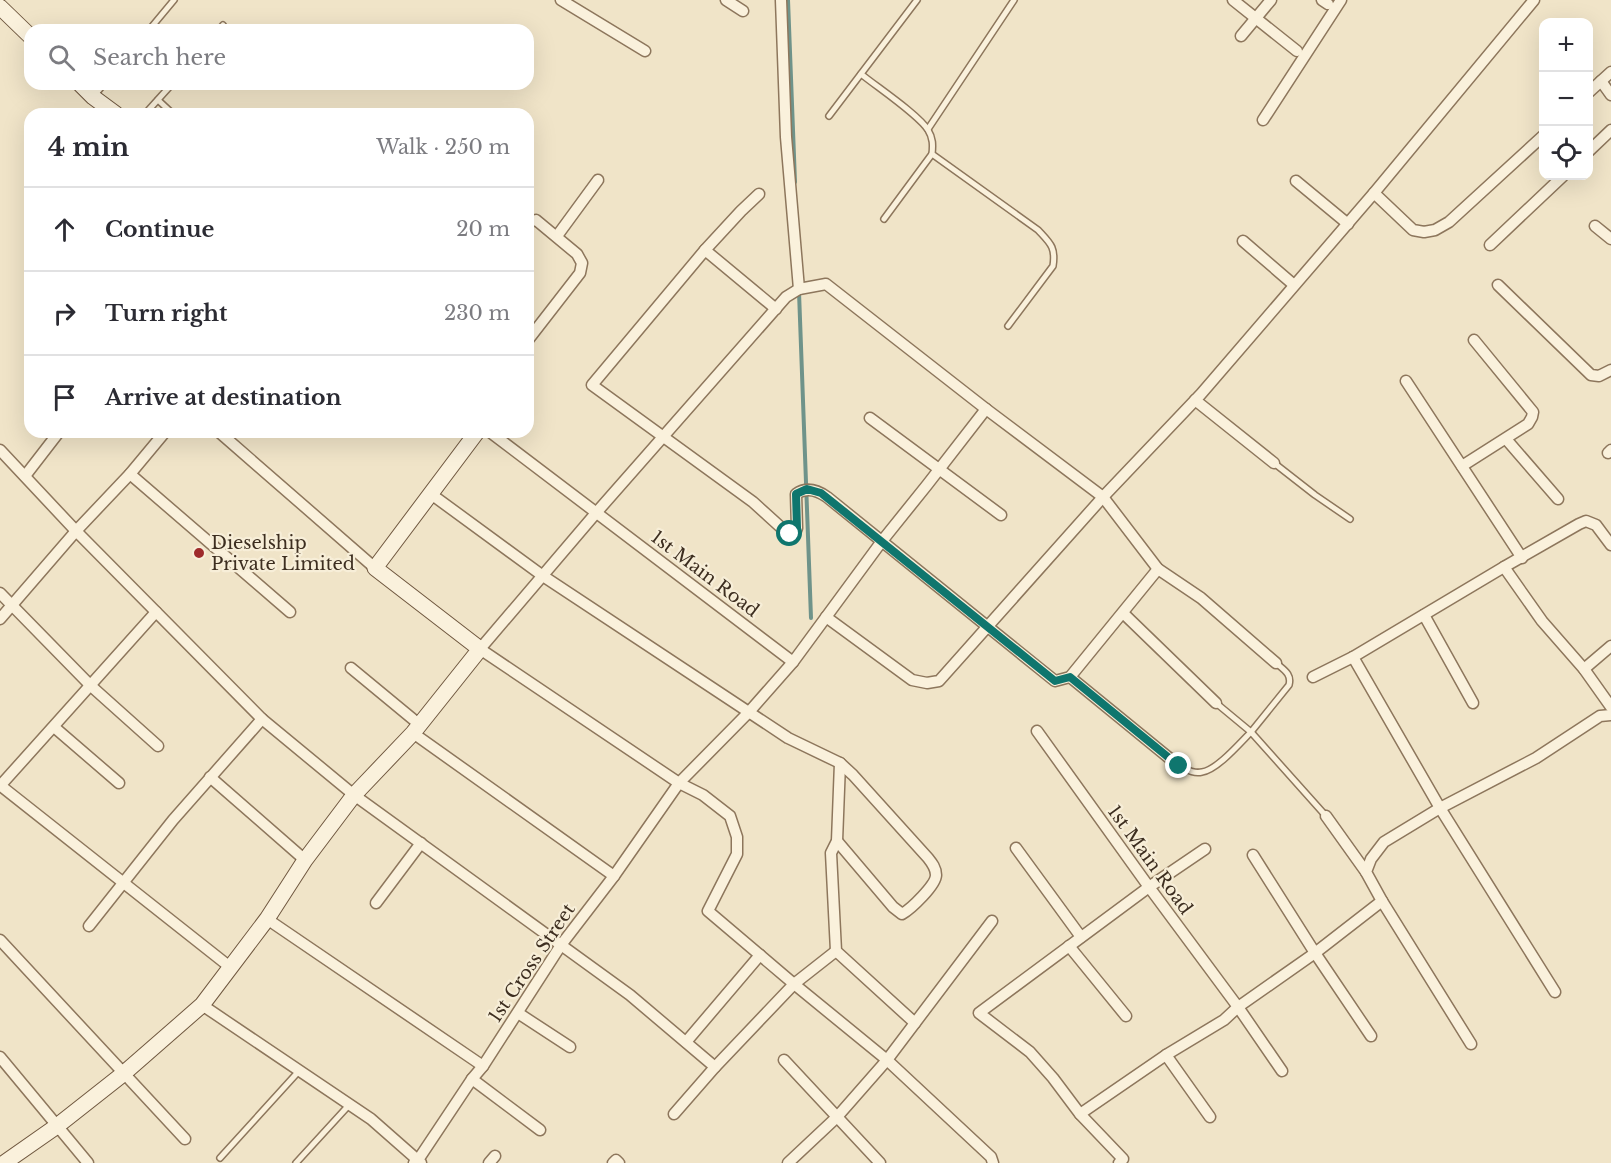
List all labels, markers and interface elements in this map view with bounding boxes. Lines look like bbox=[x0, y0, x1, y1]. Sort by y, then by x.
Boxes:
map controls bbox=[1539, 18, 1593, 180]
button: + bbox=[1539, 18, 1593, 72]
search box bbox=[24, 24, 534, 90]
icon: search bbox=[45, 41, 78, 74]
text: Search here bbox=[93, 44, 226, 71]
button: − bbox=[1539, 72, 1593, 126]
button: locate bbox=[1539, 126, 1593, 180]
text: 4 min bbox=[48, 131, 129, 163]
text: Walk · 250 m bbox=[376, 135, 510, 159]
icon: ahead bbox=[48, 213, 81, 246]
text: Continue bbox=[105, 216, 214, 243]
text: 20 m bbox=[456, 217, 510, 241]
icon: right bbox=[48, 297, 81, 330]
text: Turn right bbox=[105, 300, 227, 327]
text: 230 m bbox=[444, 301, 510, 325]
icon: arrive bbox=[48, 381, 81, 414]
text: Arrive at destination bbox=[105, 384, 342, 411]
route start bbox=[776, 520, 802, 546]
street label: 1st Main Road bbox=[647, 526, 763, 622]
place label: Dieselship Private Limited bbox=[211, 532, 355, 575]
marker: Dieselship Private Limited bbox=[192, 546, 206, 560]
route end bbox=[1165, 752, 1191, 778]
street label: 1st Main Road bbox=[1103, 801, 1197, 919]
street label: 1st Cross Street bbox=[484, 899, 580, 1027]

